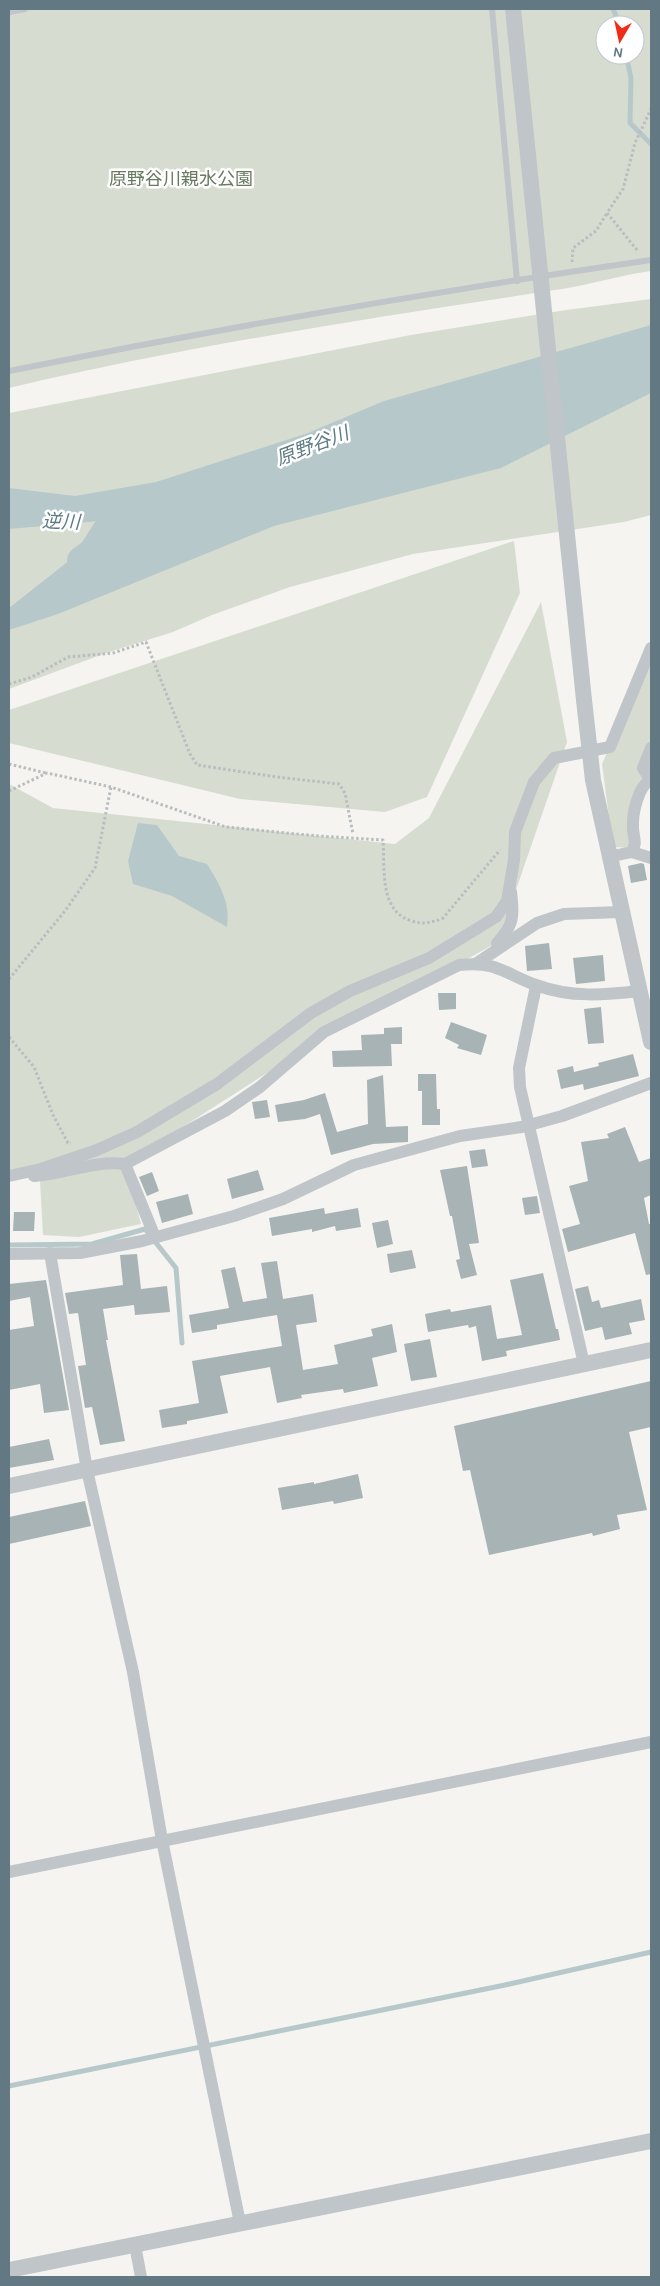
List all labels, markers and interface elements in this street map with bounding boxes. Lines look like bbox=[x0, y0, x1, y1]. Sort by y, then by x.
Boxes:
north arrow bbox=[595, 15, 645, 65]
text: N bbox=[612, 43, 624, 62]
park label: 原野谷川親水公園 bbox=[109, 168, 253, 190]
water label: 原野谷川 bbox=[273, 421, 354, 470]
water label: 逆川 bbox=[42, 510, 82, 534]

